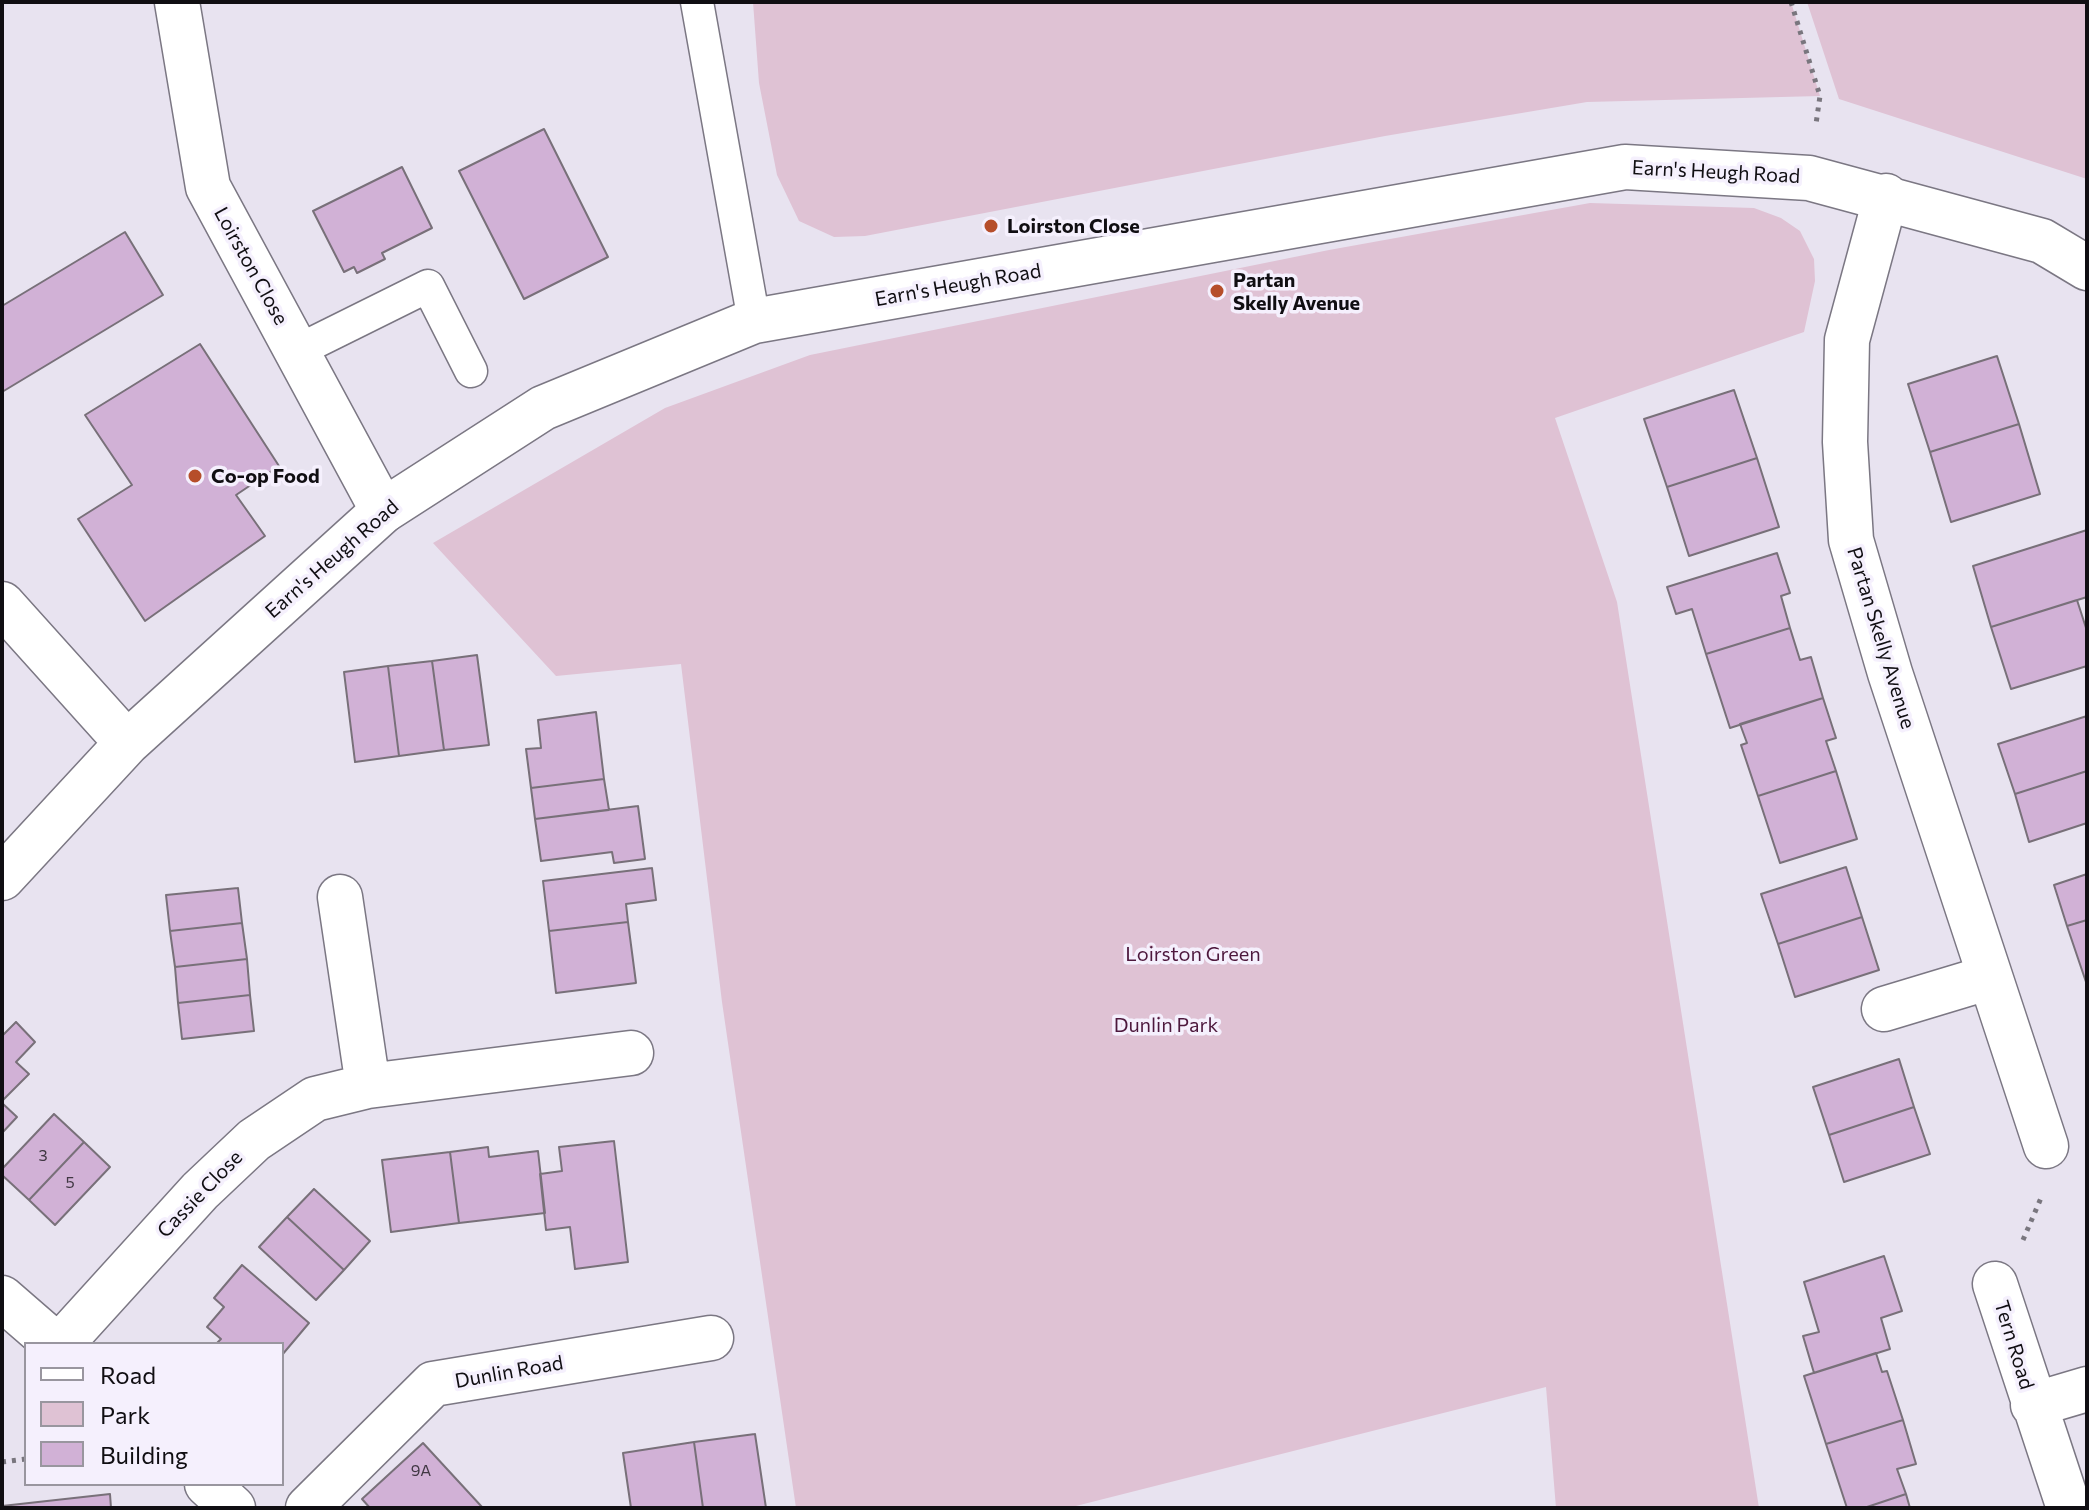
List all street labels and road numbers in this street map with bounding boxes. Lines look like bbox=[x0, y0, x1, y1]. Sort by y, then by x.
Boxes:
street label: Earn's Heugh Road bbox=[1631, 156, 1801, 188]
street label: Loirston Close bbox=[209, 203, 293, 329]
street label: Earn's Heugh Road bbox=[873, 259, 1043, 311]
street label: Earn's Heugh Road bbox=[261, 495, 403, 623]
street label: Partan Skelly Avenue bbox=[1842, 544, 1920, 732]
street label: Cassie Close bbox=[152, 1145, 248, 1243]
street label: Tern Road bbox=[1989, 1298, 2039, 1392]
street label: Dunlin Road bbox=[453, 1351, 565, 1393]

